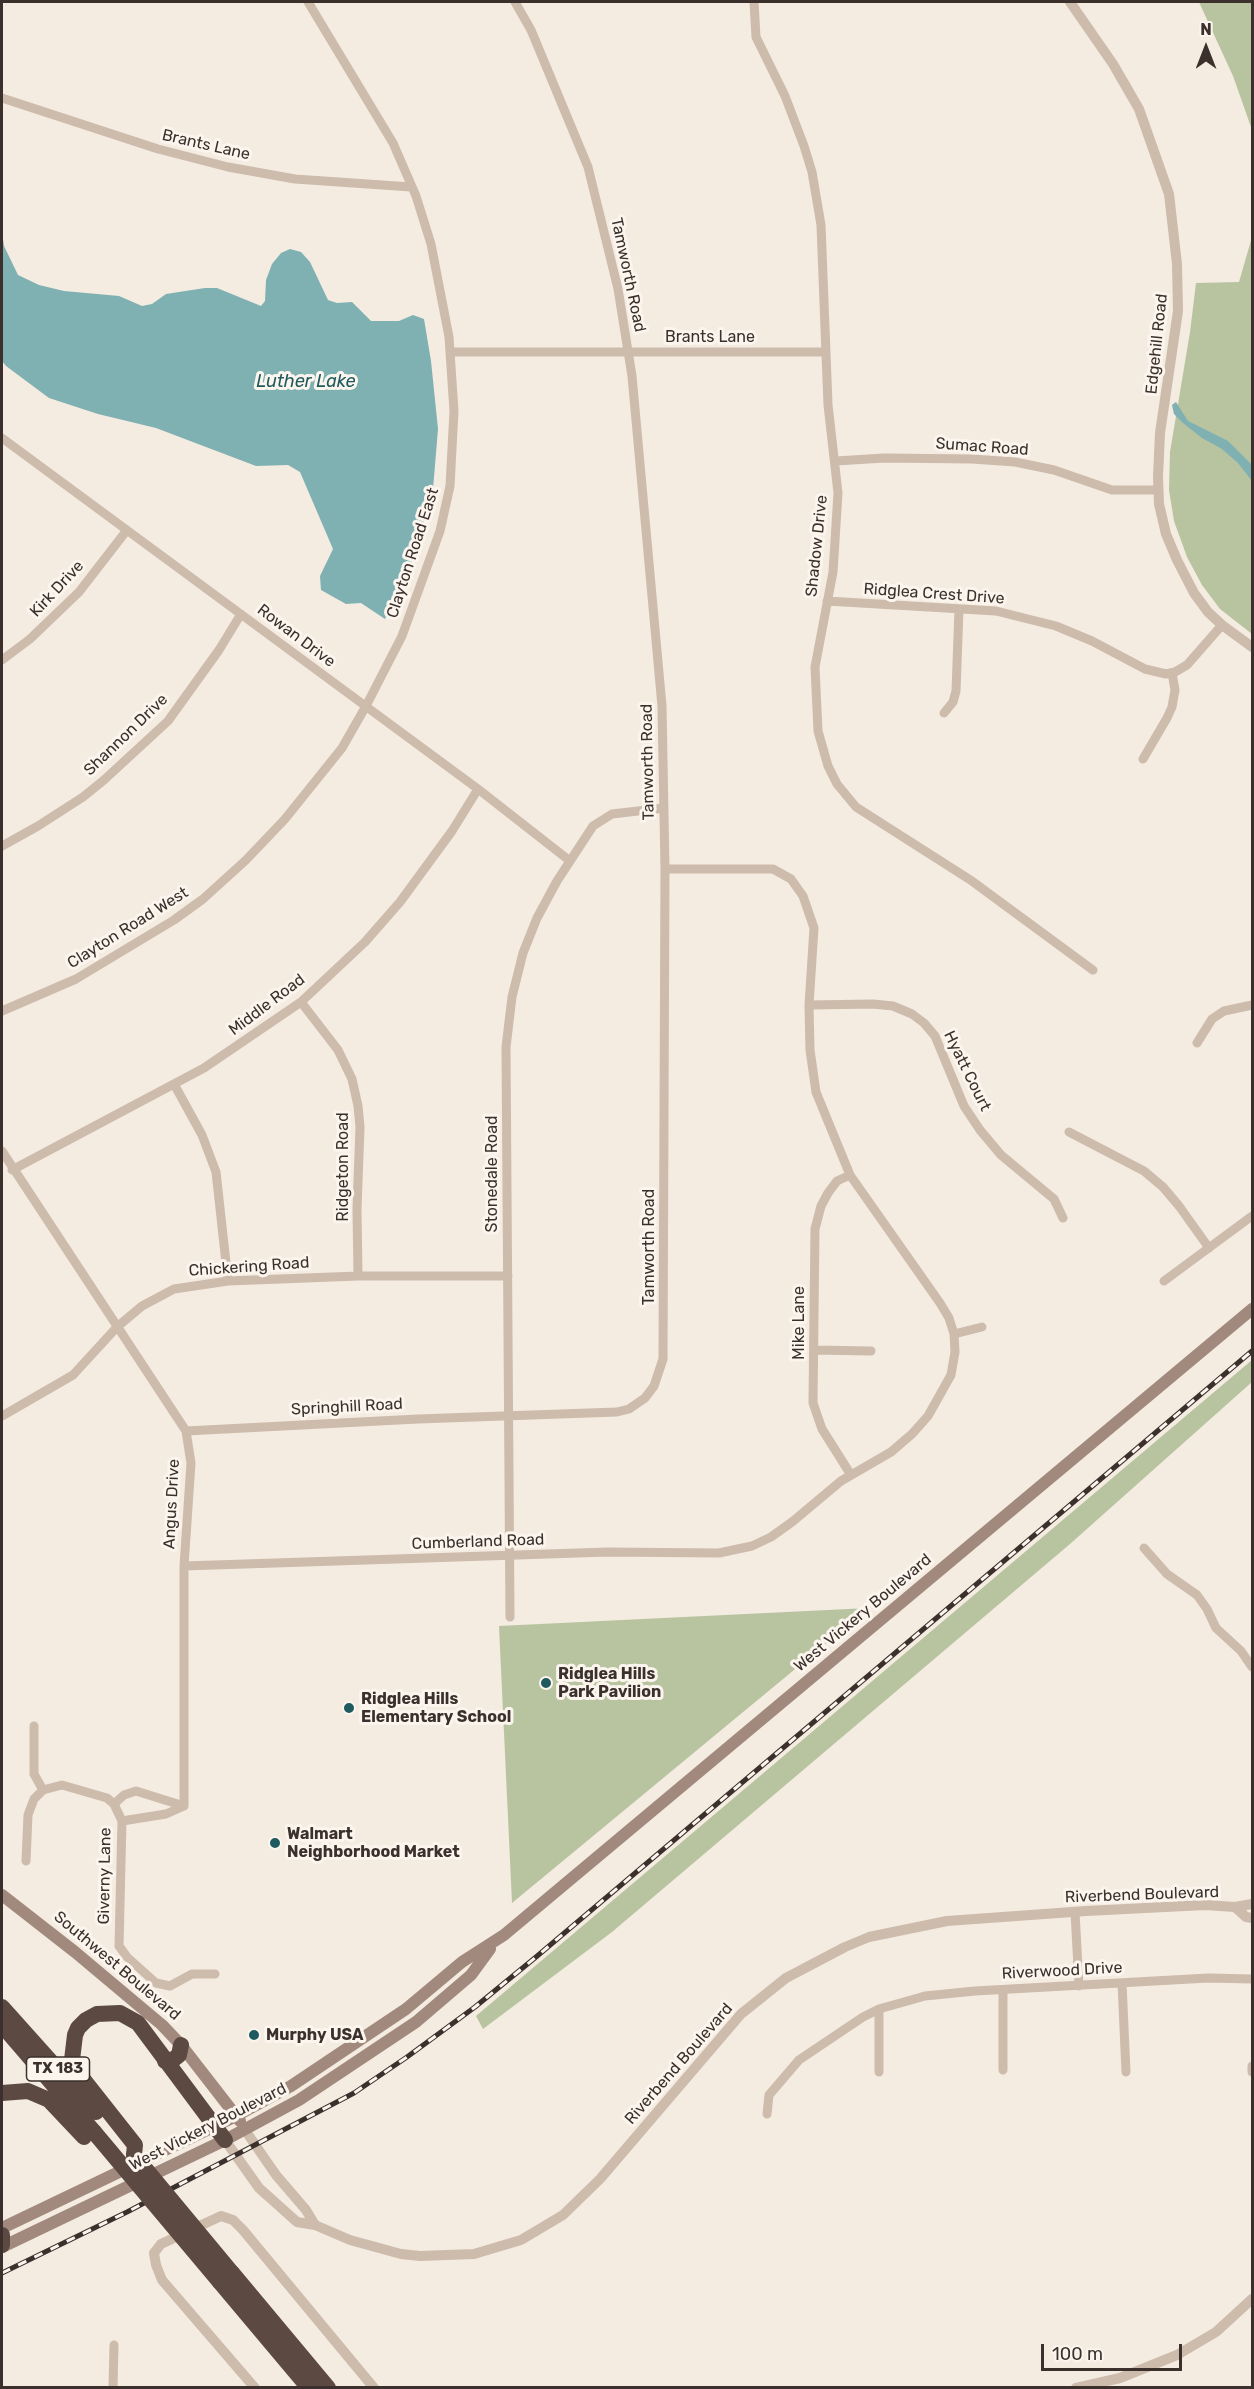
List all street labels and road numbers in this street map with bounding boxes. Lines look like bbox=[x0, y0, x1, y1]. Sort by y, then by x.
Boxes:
street label: Brants Lane bbox=[160, 126, 252, 164]
street label: Tamworth Road bbox=[607, 216, 649, 334]
street label: Edgehill Road bbox=[1142, 293, 1172, 395]
street label: Brants Lane bbox=[665, 327, 755, 347]
street label: Sumac Road bbox=[935, 434, 1029, 460]
street label: Clayton Road East bbox=[383, 485, 443, 621]
street label: Shadow Drive bbox=[802, 494, 832, 598]
street label: Kirk Drive bbox=[26, 557, 88, 621]
street label: Ridglea Crest Drive bbox=[863, 579, 1005, 609]
street label: Rowan Drive bbox=[253, 600, 339, 672]
street label: Shannon Drive bbox=[80, 690, 172, 780]
street label: Tamworth Road bbox=[637, 704, 659, 820]
street label: Clayton Road West bbox=[64, 883, 192, 973]
street label: Middle Road bbox=[225, 970, 309, 1040]
street label: Hyatt Court bbox=[939, 1028, 995, 1114]
street label: Ridgeton Road bbox=[333, 1112, 353, 1222]
street label: Stonedale Road bbox=[482, 1115, 502, 1233]
street label: Tamworth Road bbox=[639, 1189, 659, 1305]
street label: Chickering Road bbox=[188, 1253, 310, 1281]
street label: Mike Lane bbox=[789, 1286, 809, 1360]
street label: Springhill Road bbox=[291, 1394, 403, 1420]
street label: Angus Drive bbox=[160, 1458, 184, 1550]
street label: Cumberland Road bbox=[411, 1530, 545, 1554]
street label: West Vickery Boulevard bbox=[790, 1550, 936, 1676]
street label: Giverny Lane bbox=[95, 1827, 115, 1925]
street label: Riverbend Boulevard bbox=[1064, 1883, 1220, 1907]
street label: Southwest Boulevard bbox=[50, 1907, 184, 2025]
street label: Riverwood Drive bbox=[1001, 1958, 1123, 1984]
street label: Riverbend Boulevard bbox=[621, 1999, 737, 2129]
road number: TX 183 bbox=[26, 2057, 90, 2081]
street label: West Vickery Boulevard bbox=[126, 2079, 290, 2175]

